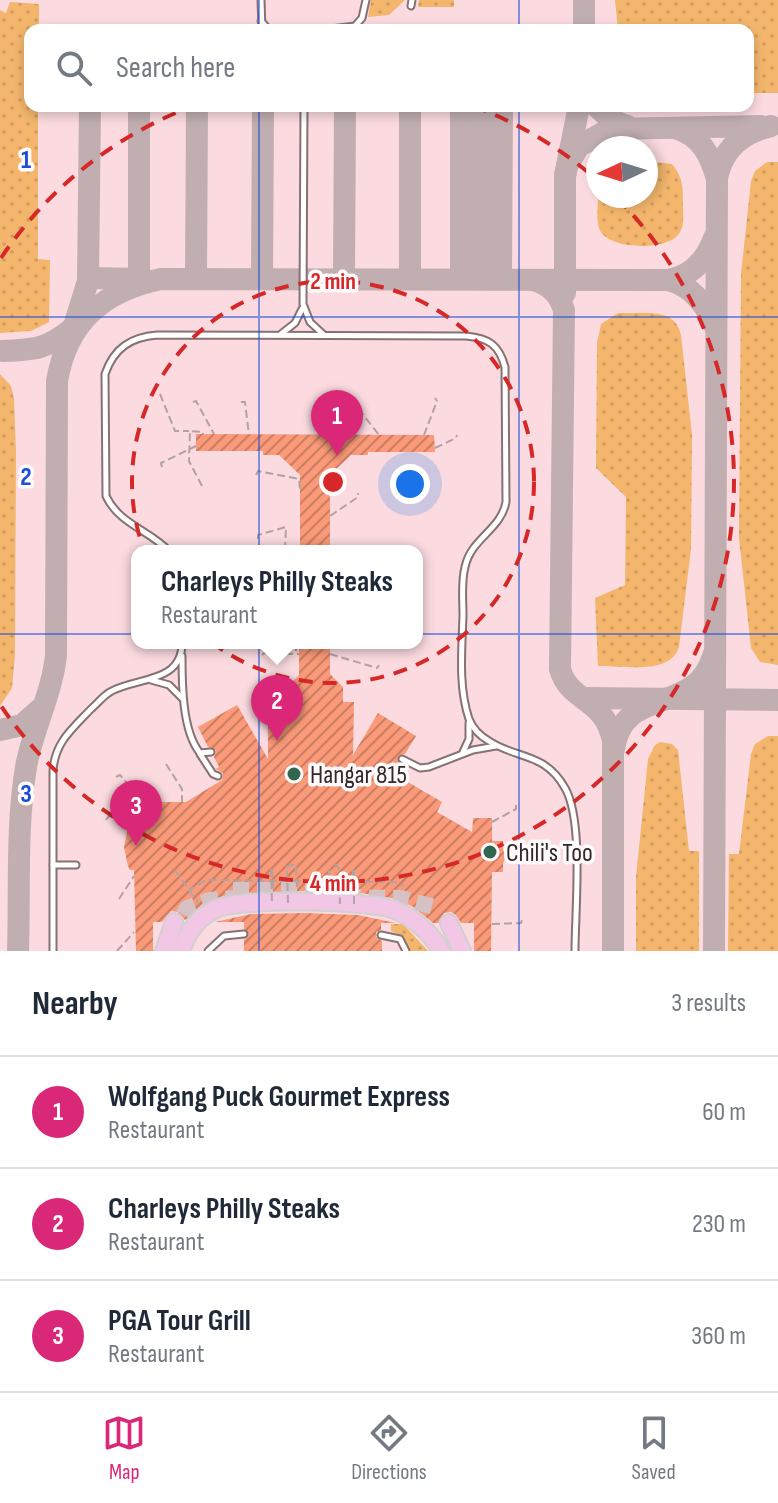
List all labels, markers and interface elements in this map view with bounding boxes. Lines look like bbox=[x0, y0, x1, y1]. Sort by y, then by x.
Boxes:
search box bbox=[24, 24, 754, 112]
icon: search bbox=[52, 46, 96, 90]
text: Search here bbox=[116, 50, 235, 86]
north arrow bbox=[586, 136, 658, 208]
text: 1 bbox=[21, 145, 31, 176]
text: 2 min bbox=[310, 267, 356, 296]
pin: 1 bbox=[311, 390, 363, 456]
text: 2 bbox=[20, 462, 32, 493]
your location bbox=[390, 464, 430, 504]
centre of rings bbox=[319, 468, 347, 496]
popup bbox=[131, 545, 423, 649]
text: Charleys Philly Steaks bbox=[161, 564, 393, 600]
text: Restaurant bbox=[161, 600, 257, 631]
pin: 2 bbox=[251, 675, 303, 741]
place label: Hangar 815 bbox=[310, 760, 407, 791]
marker: Hangar 815 bbox=[285, 765, 303, 783]
text: 3 bbox=[20, 779, 32, 810]
pin: 3 bbox=[110, 780, 162, 846]
place label: Chili's Too bbox=[506, 838, 593, 869]
marker: Chili's Too bbox=[481, 843, 499, 861]
text: 4 min bbox=[310, 869, 356, 898]
text: Nearby bbox=[32, 983, 118, 1024]
text: 3 results bbox=[671, 988, 746, 1019]
text: Wolfgang Puck Gourmet Express bbox=[108, 1079, 450, 1115]
text: 1 bbox=[53, 1097, 63, 1128]
text: 60 m bbox=[702, 1097, 746, 1128]
text: Restaurant bbox=[108, 1115, 204, 1146]
text: Charleys Philly Steaks bbox=[108, 1191, 340, 1227]
text: 2 bbox=[52, 1209, 64, 1240]
text: 230 m bbox=[692, 1209, 746, 1240]
text: Restaurant bbox=[108, 1227, 204, 1258]
text: PGA Tour Grill bbox=[108, 1303, 251, 1339]
text: 3 bbox=[52, 1321, 64, 1352]
text: 360 m bbox=[691, 1321, 746, 1352]
text: Restaurant bbox=[108, 1339, 204, 1370]
tab: Map bbox=[102, 1411, 146, 1486]
tab: Directions bbox=[351, 1411, 427, 1486]
tab: Saved bbox=[632, 1411, 676, 1486]

